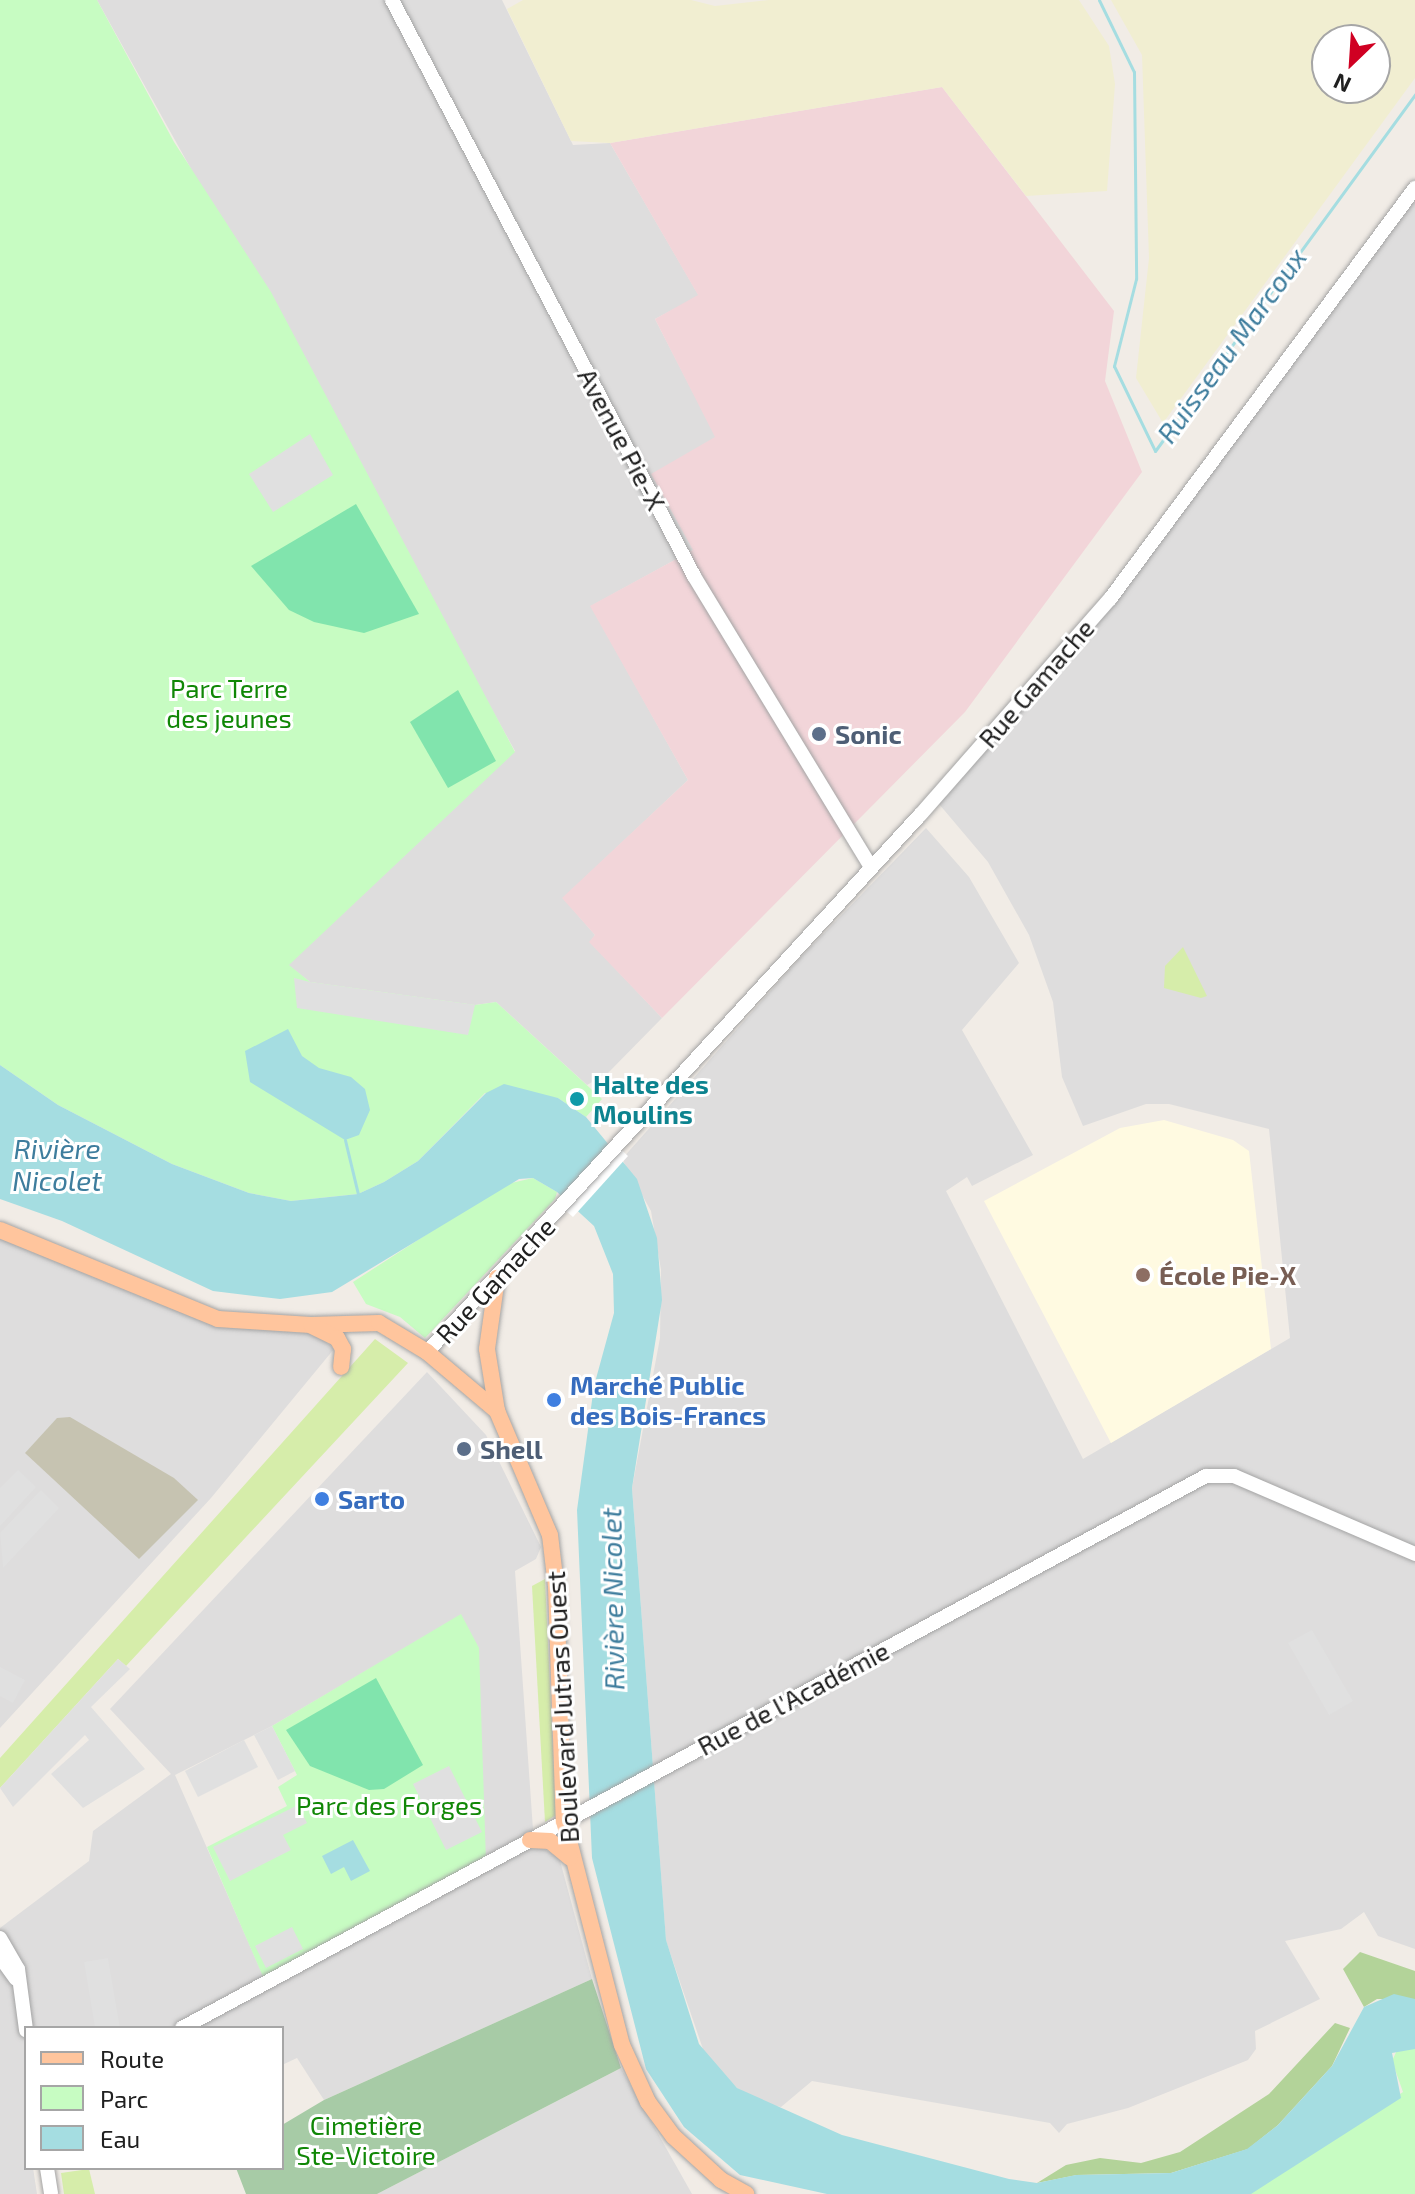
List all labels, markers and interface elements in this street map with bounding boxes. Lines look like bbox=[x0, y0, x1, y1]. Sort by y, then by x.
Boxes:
north arrow bbox=[1311, 24, 1391, 104]
text: N bbox=[1329, 69, 1354, 99]
water label: Ruisseau Marcoux bbox=[1149, 241, 1313, 449]
street label: Avenue Pie-X bbox=[572, 363, 672, 515]
street label: Rue Gamache bbox=[972, 612, 1100, 754]
park label: Parc Terre des jeunes bbox=[166, 672, 292, 734]
place label: Sonic bbox=[835, 718, 902, 750]
marker: Sonic bbox=[810, 725, 828, 743]
place label: Halte des Moulins bbox=[593, 1068, 709, 1130]
marker: Halte des Moulins bbox=[568, 1090, 586, 1108]
water label: Rivière Nicolet bbox=[12, 1131, 102, 1197]
street label: Rue Gamache bbox=[429, 1211, 561, 1349]
place label: École Pie-X bbox=[1159, 1259, 1296, 1291]
marker: École Pie-X bbox=[1134, 1266, 1152, 1284]
place label: Marché Public des Bois-Francs bbox=[570, 1369, 766, 1430]
marker: Marché Public des Bois-Francs bbox=[545, 1391, 563, 1409]
place label: Shell bbox=[480, 1433, 543, 1465]
marker: Shell bbox=[455, 1440, 473, 1458]
place label: Sarto bbox=[338, 1483, 405, 1515]
marker: Sarto bbox=[313, 1490, 331, 1508]
water label: Rivière Nicolet bbox=[594, 1507, 630, 1691]
street label: Boulevard Jutras Ouest bbox=[539, 1570, 585, 1844]
street label: Rue de l'Académie bbox=[692, 1634, 894, 1762]
park label: Parc des Forges bbox=[296, 1789, 482, 1821]
legend bbox=[24, 2026, 284, 2170]
text: Route bbox=[100, 2044, 164, 2073]
text: Parc bbox=[100, 2084, 148, 2113]
park label: Cimetière Ste-Victoire bbox=[296, 2109, 436, 2170]
text: Eau bbox=[100, 2124, 140, 2153]

